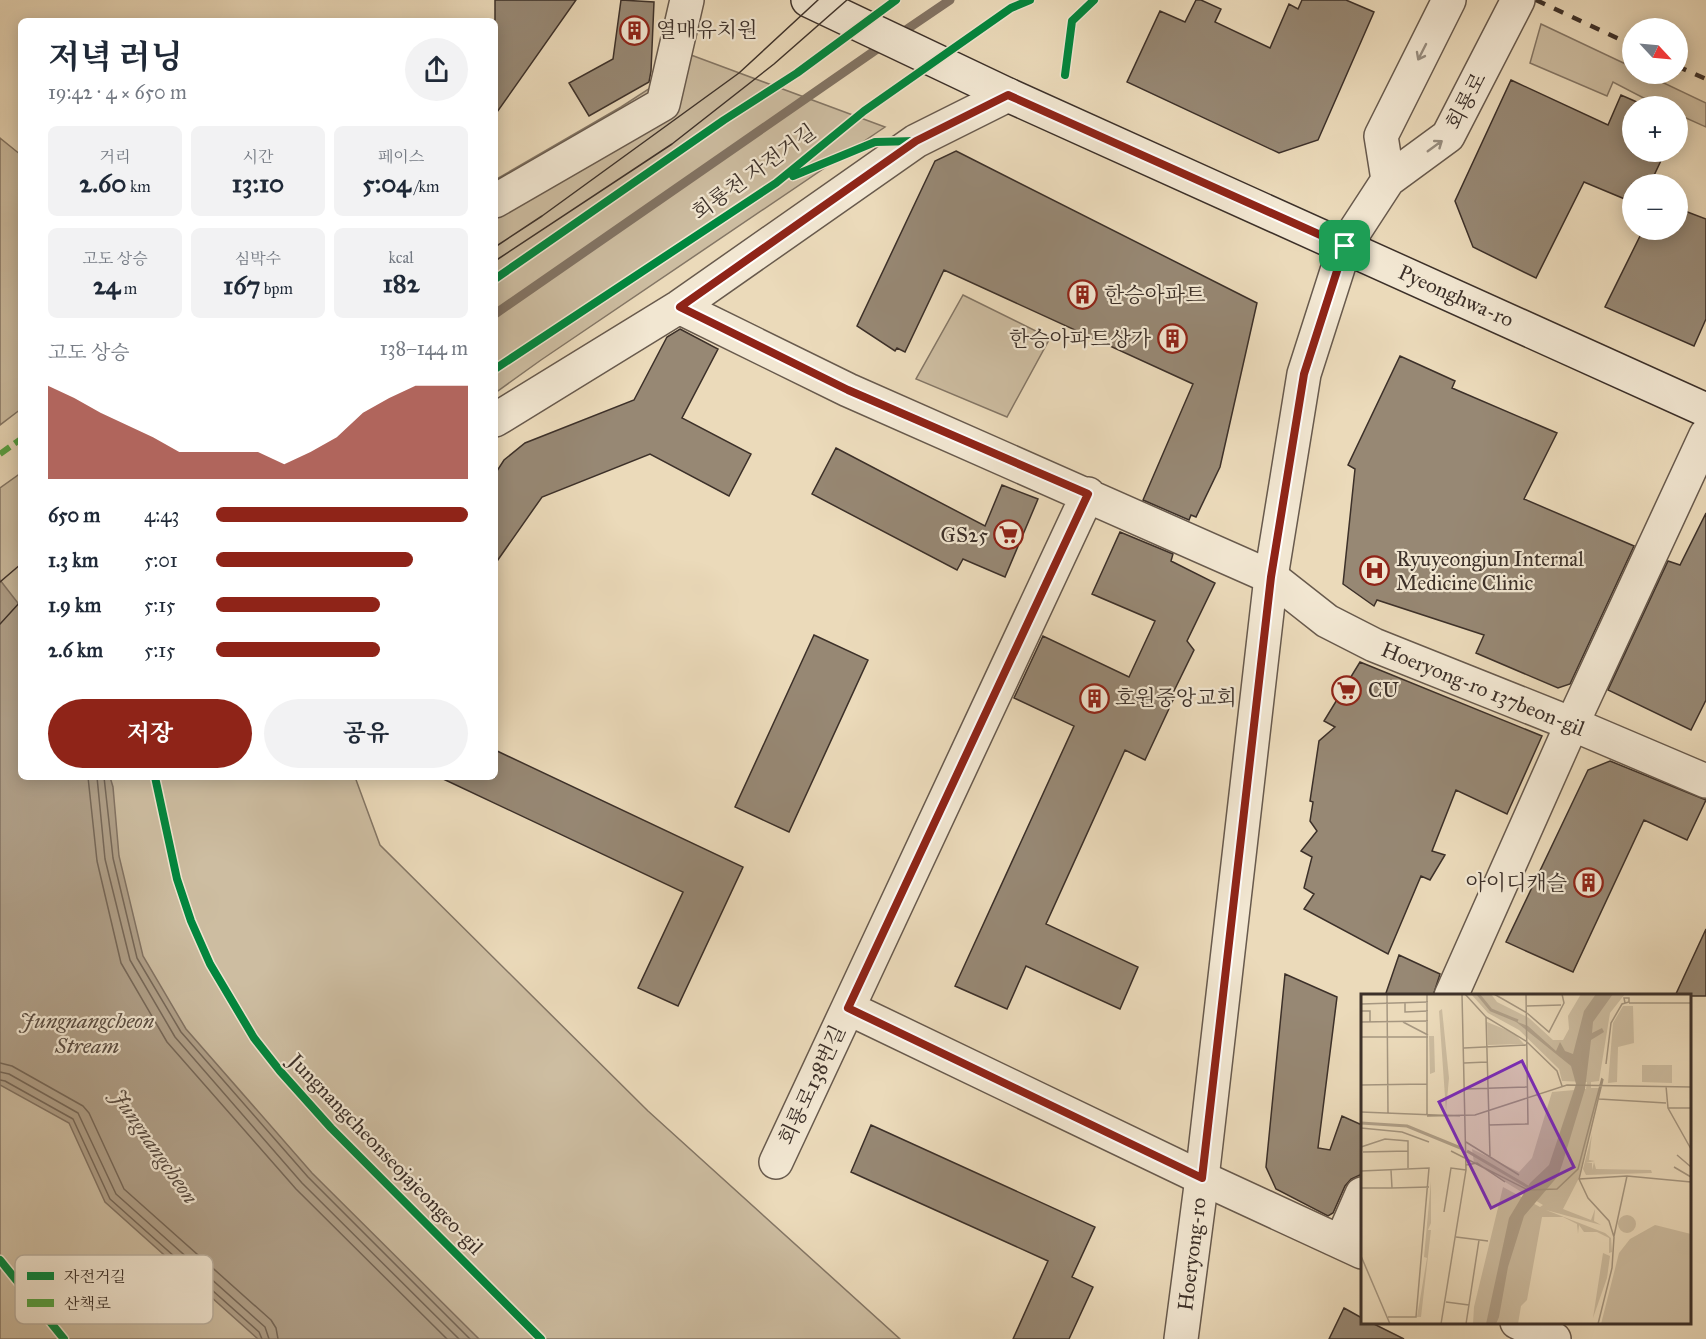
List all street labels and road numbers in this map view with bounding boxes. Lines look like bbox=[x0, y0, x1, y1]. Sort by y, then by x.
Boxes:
street label: 회룡로 bbox=[1440, 68, 1492, 134]
street label: 회룡천 자전거길 bbox=[687, 118, 821, 226]
street label: Pyeonghwa-ro bbox=[1394, 259, 1518, 333]
street label: Hoeryong-ro 137beon-gil bbox=[1377, 636, 1589, 742]
street label: 회룡로138번길 bbox=[773, 1021, 851, 1149]
street label: Jungnangcheonseojajeongeo-gil bbox=[282, 1047, 489, 1260]
street label: Hoeryong-ro bbox=[1172, 1196, 1212, 1312]

